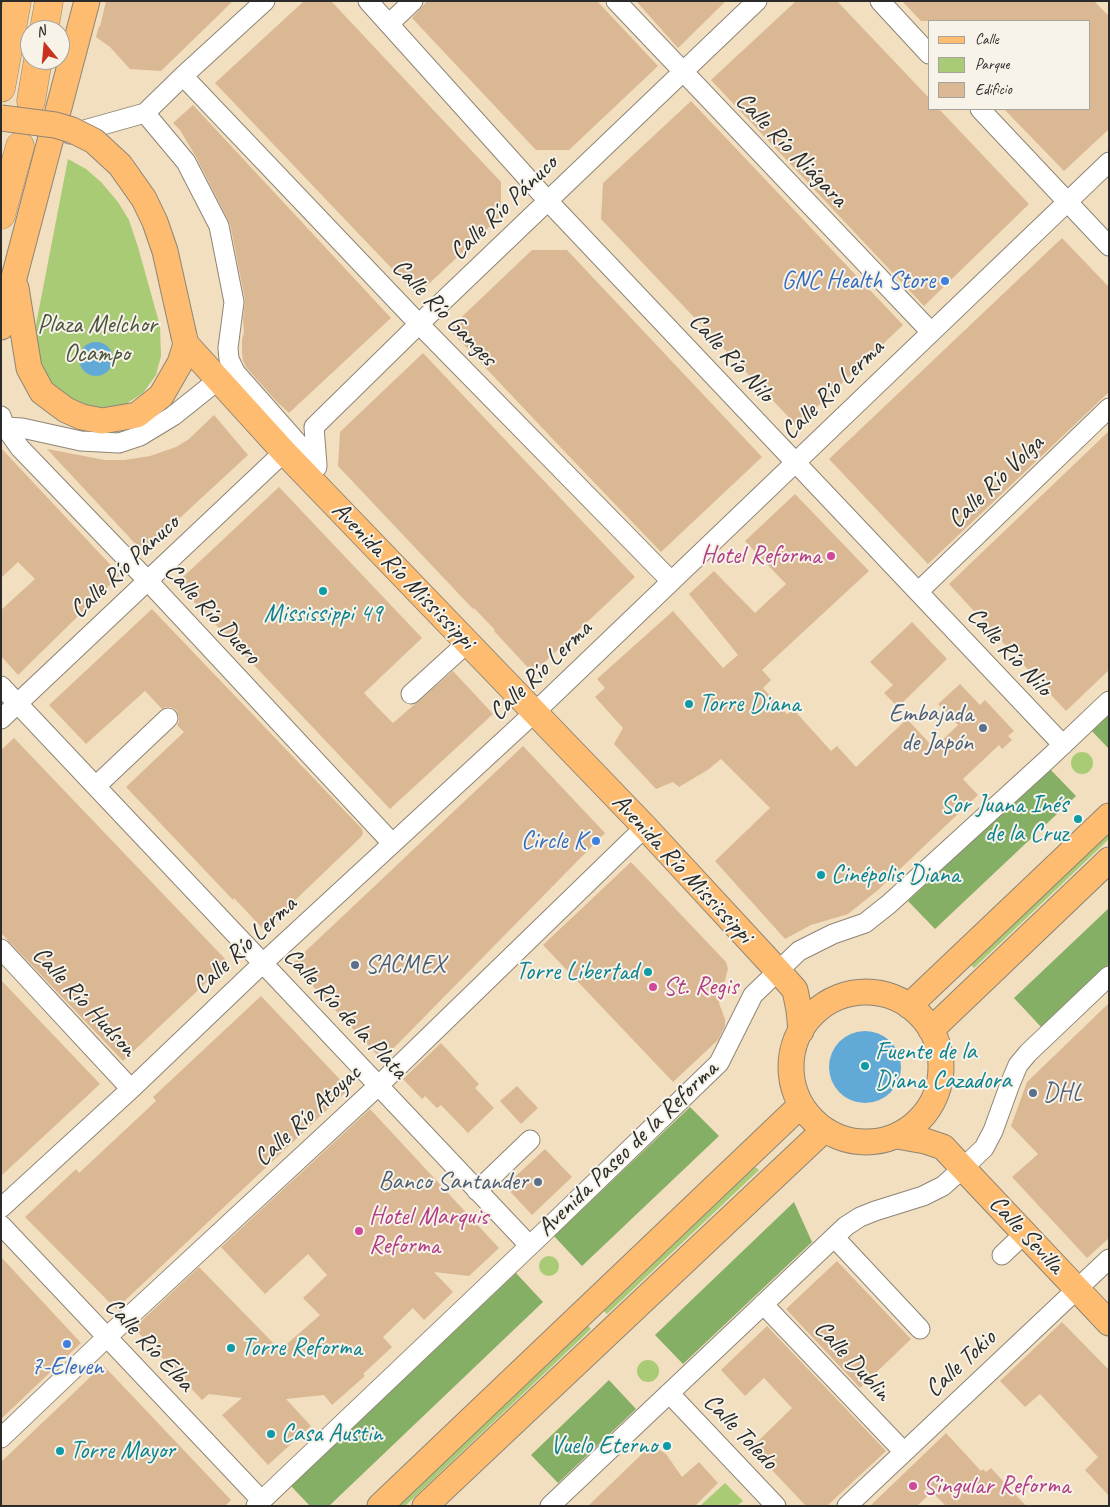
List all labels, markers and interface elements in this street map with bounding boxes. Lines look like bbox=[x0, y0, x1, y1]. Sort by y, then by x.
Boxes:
north arrow bbox=[20, 20, 70, 70]
legend bbox=[928, 20, 1090, 110]
text: N bbox=[34, 22, 47, 41]
text: Calle bbox=[975, 30, 999, 49]
text: Parque bbox=[975, 55, 1009, 74]
text: Edificio bbox=[975, 80, 1012, 99]
street label: Calle Río Niágara bbox=[729, 86, 853, 214]
street label: Calle Río Pánuco bbox=[444, 149, 564, 267]
street label: Calle Río Ganges bbox=[385, 253, 503, 373]
place label: GNC Health Store bbox=[782, 266, 935, 296]
marker: GNC Health Store bbox=[939, 275, 951, 287]
street label: Calle Río Nilo bbox=[682, 307, 780, 409]
park label: Plaza Melchor Ocampo bbox=[37, 310, 157, 369]
street label: Calle Río Lerma bbox=[775, 334, 891, 446]
street label: Calle Río Volga bbox=[942, 429, 1050, 535]
street label: Avenida Río Mississippi bbox=[325, 496, 481, 656]
street label: Calle Río Pánuco bbox=[64, 509, 186, 625]
place label: Hotel Reforma bbox=[701, 541, 821, 571]
marker: Hotel Reforma bbox=[825, 550, 837, 562]
street label: Calle Río Duero bbox=[157, 557, 267, 671]
marker: Mississippi 49 bbox=[317, 585, 329, 597]
place label: Mississippi 49 bbox=[264, 599, 382, 629]
street label: Calle Río Nilo bbox=[960, 601, 1058, 703]
street label: Calle Río Lerma bbox=[483, 615, 599, 727]
place label: Torre Diana bbox=[699, 689, 800, 719]
marker: Torre Diana bbox=[683, 698, 695, 710]
place label: Embajada de Japón bbox=[889, 699, 973, 758]
marker: Embajada de Japón bbox=[977, 722, 989, 734]
street label: Avenida Río Mississippi bbox=[605, 788, 759, 950]
place label: Sor Juana Inés de la Cruz bbox=[941, 790, 1068, 849]
marker: Sor Juana Inés de la Cruz bbox=[1072, 813, 1084, 825]
place label: Circle K bbox=[521, 826, 586, 856]
marker: Circle K bbox=[590, 835, 602, 847]
place label: Cinépolis Diana bbox=[831, 860, 960, 890]
marker: Cinépolis Diana bbox=[815, 869, 827, 881]
street label: Calle Río Lerma bbox=[187, 890, 303, 1002]
street label: Calle Río Hudson bbox=[25, 941, 143, 1063]
street label: Calle Río de la Plata bbox=[276, 942, 414, 1086]
place label: SACMEX bbox=[365, 950, 445, 980]
place label: Torre Libertad bbox=[516, 957, 638, 987]
marker: SACMEX bbox=[349, 959, 361, 971]
marker: Torre Libertad bbox=[642, 966, 654, 978]
place label: St. Regis bbox=[663, 972, 738, 1002]
marker: St. Regis bbox=[647, 981, 659, 993]
place label: Fuente de la Diana Cazadora bbox=[875, 1037, 1011, 1096]
street label: Avenida Paseo de la Reforma bbox=[531, 1055, 725, 1243]
street label: Calle Río Atoyac bbox=[248, 1059, 368, 1173]
marker: Fuente de la Diana Cazadora bbox=[859, 1060, 871, 1072]
place label: DHL bbox=[1043, 1078, 1082, 1108]
marker: DHL bbox=[1027, 1087, 1039, 1099]
place label: Banco Santander bbox=[379, 1167, 528, 1197]
marker: Banco Santander bbox=[532, 1176, 544, 1188]
street label: Calle Sevilla bbox=[982, 1189, 1070, 1281]
place label: Hotel Marquis Reforma bbox=[369, 1202, 488, 1261]
marker: Hotel Marquis Reforma bbox=[353, 1225, 365, 1237]
street label: Calle Río Elba bbox=[98, 1292, 200, 1398]
street label: Calle Dublin bbox=[807, 1314, 897, 1408]
street label: Calle Tokio bbox=[919, 1324, 1003, 1404]
place label: Torre Reforma bbox=[241, 1333, 362, 1363]
marker: 7-Eleven bbox=[61, 1338, 73, 1350]
marker: Torre Reforma bbox=[225, 1342, 237, 1354]
place label: 7-Eleven bbox=[31, 1352, 103, 1382]
street label: Calle Toledo bbox=[696, 1388, 784, 1476]
place label: Casa Austin bbox=[281, 1419, 383, 1449]
marker: Casa Austin bbox=[265, 1428, 277, 1440]
place label: Vuelo Eterno bbox=[550, 1431, 657, 1461]
place label: Torre Mayor bbox=[70, 1436, 175, 1466]
marker: Vuelo Eterno bbox=[661, 1440, 673, 1452]
marker: Torre Mayor bbox=[54, 1445, 66, 1457]
place label: Singular Reforma bbox=[923, 1471, 1070, 1501]
marker: Singular Reforma bbox=[907, 1480, 919, 1492]

